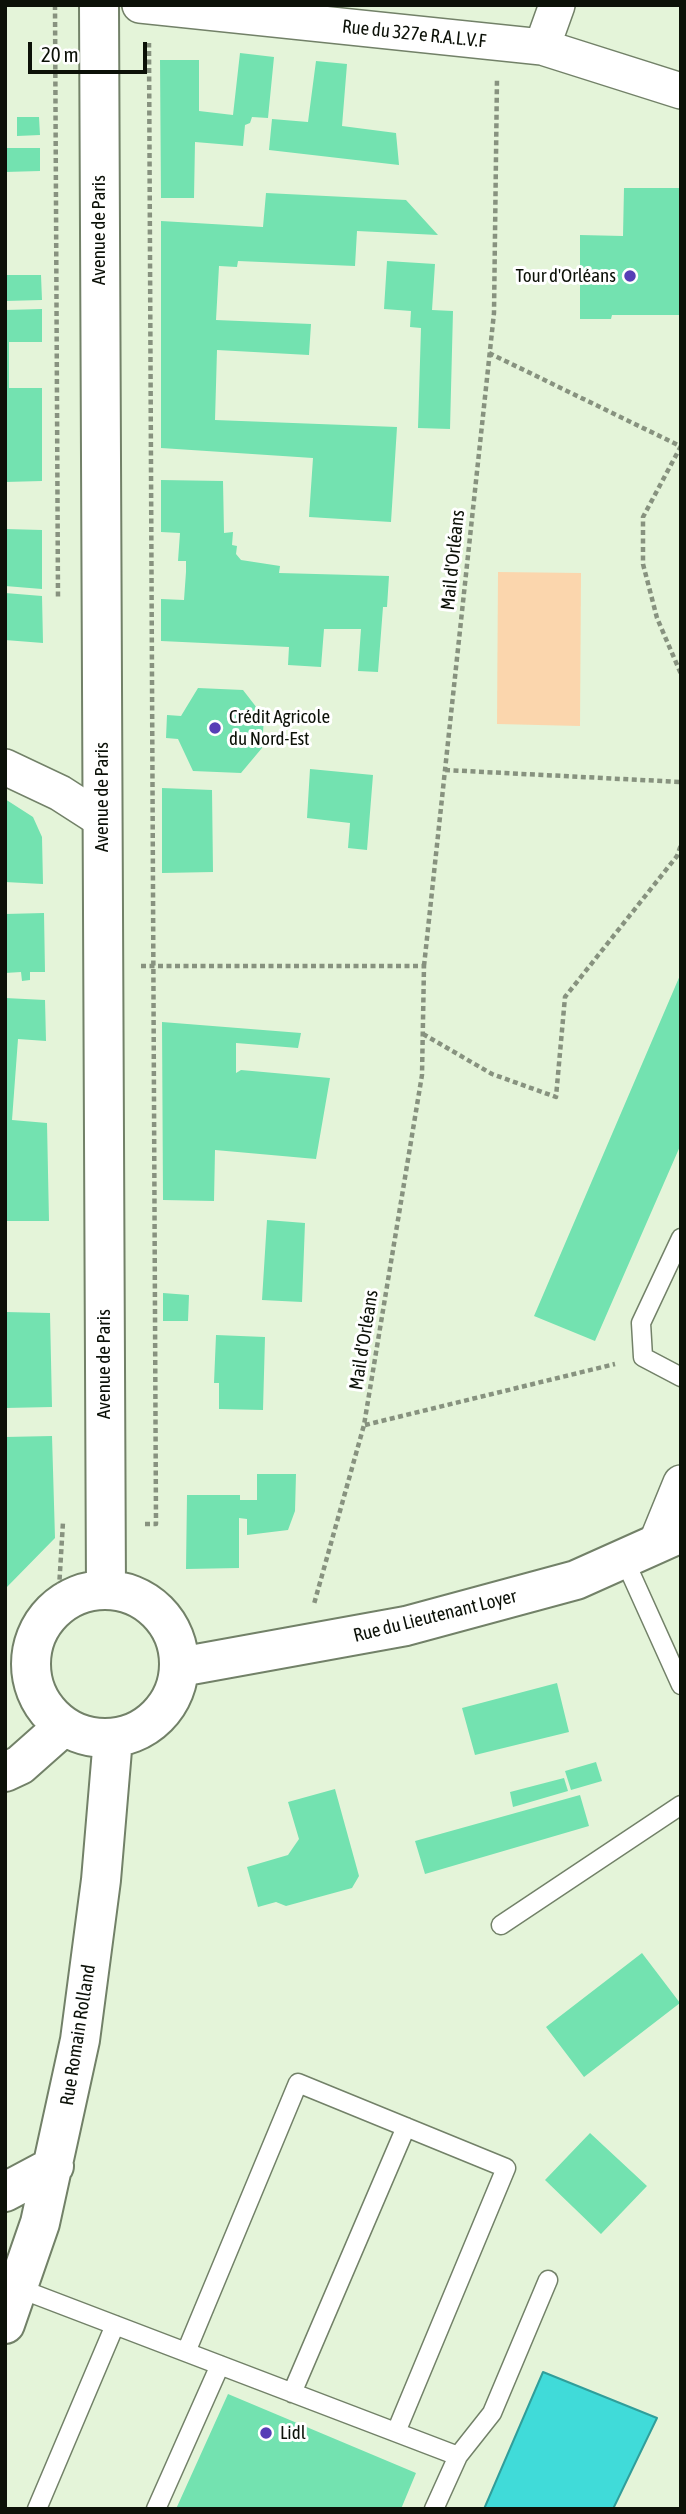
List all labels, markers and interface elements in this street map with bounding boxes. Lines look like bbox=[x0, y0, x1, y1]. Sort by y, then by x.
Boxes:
street label: Rue du 327e R.A.L.V.F bbox=[341, 15, 487, 53]
scale bar bbox=[32, 28, 150, 72]
text: 20 m bbox=[41, 42, 79, 66]
street label: Avenue de Paris bbox=[88, 175, 110, 285]
place label: Tour d'Orléans bbox=[515, 265, 616, 287]
marker: Tour d'Orléans bbox=[622, 268, 638, 284]
street label: Mail d'Orléans bbox=[436, 509, 470, 611]
place label: Crédit Agricole du Nord-Est bbox=[229, 706, 330, 750]
marker: Crédit Agricole du Nord-Est bbox=[207, 720, 223, 736]
street label: Avenue de Paris bbox=[91, 742, 113, 852]
street label: Mail d'Orléans bbox=[345, 1289, 383, 1391]
street label: Avenue de Paris bbox=[93, 1309, 115, 1419]
street label: Rue du Lieutenant Loyer bbox=[351, 1585, 519, 1647]
street label: Rue Romain Rolland bbox=[56, 1963, 100, 2107]
place label: Lidl bbox=[280, 2422, 306, 2444]
marker: Lidl bbox=[258, 2425, 274, 2441]

